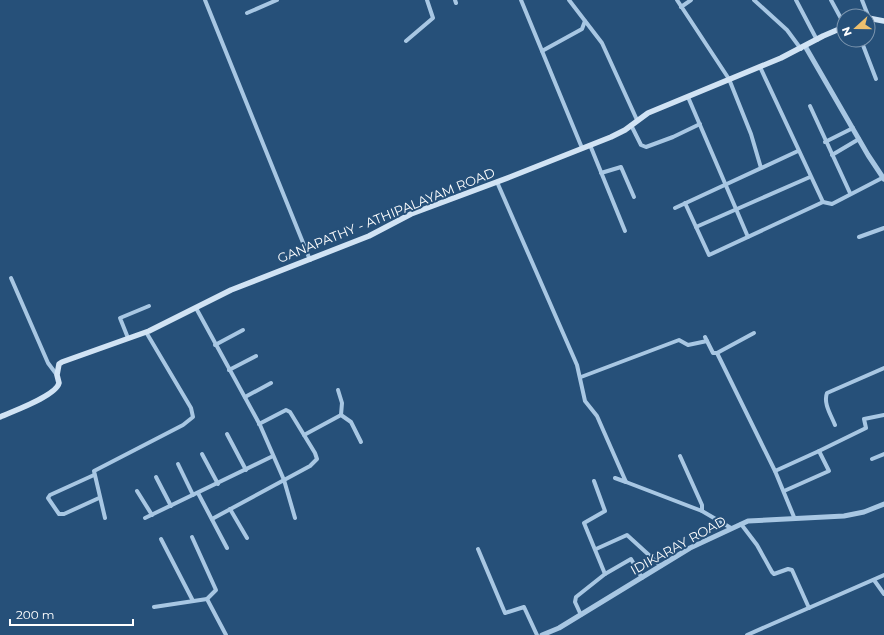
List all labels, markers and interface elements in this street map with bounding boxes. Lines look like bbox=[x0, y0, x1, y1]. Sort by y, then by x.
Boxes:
north arrow bbox=[836, 8, 876, 48]
text: N bbox=[839, 25, 855, 38]
street label: GANAPATHY - ATHIPALAYAM ROAD bbox=[275, 164, 497, 266]
street label: IDIKARAY ROAD bbox=[627, 512, 729, 578]
scale bar bbox=[10, 601, 133, 627]
text: 200 m bbox=[16, 607, 55, 622]

